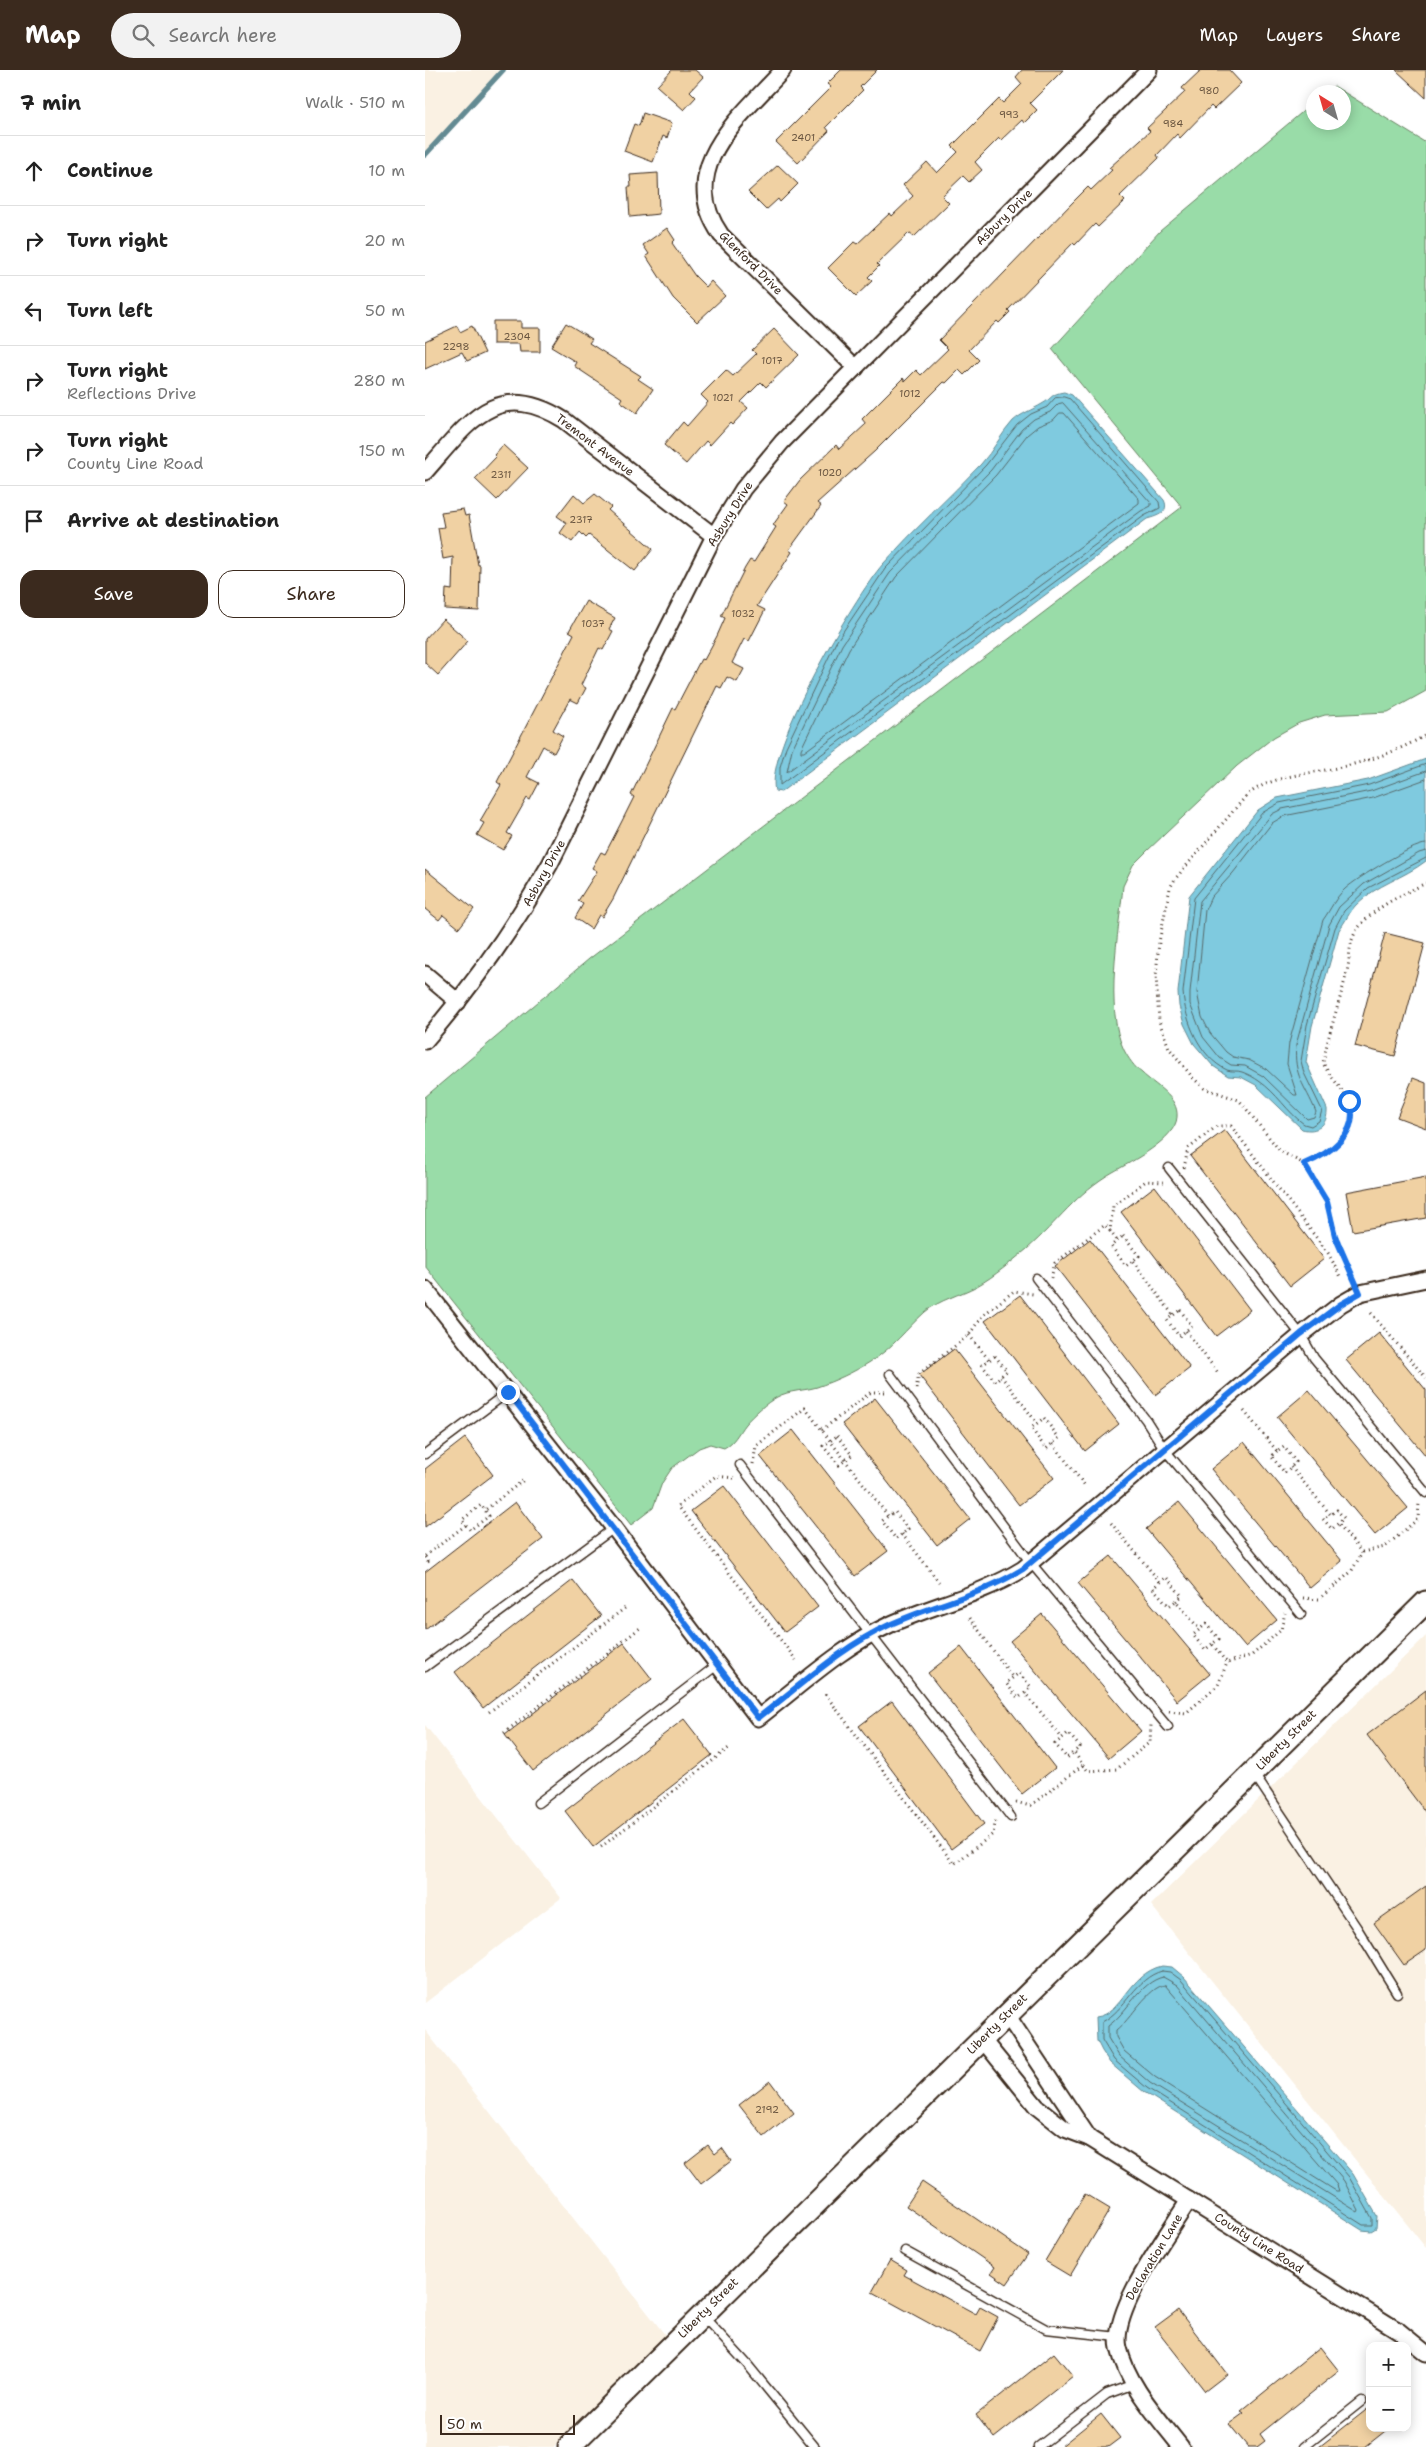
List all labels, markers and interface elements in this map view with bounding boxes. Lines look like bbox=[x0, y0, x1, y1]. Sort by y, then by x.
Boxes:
search box bbox=[111, 13, 461, 58]
text: Map bbox=[25, 19, 81, 51]
icon: search bbox=[129, 21, 157, 49]
text: Search here bbox=[169, 23, 277, 48]
text: Map bbox=[1200, 23, 1238, 47]
text: Layers bbox=[1266, 23, 1323, 47]
text: Share bbox=[1351, 23, 1401, 47]
house number: 980 bbox=[1199, 84, 1219, 97]
north arrow bbox=[1306, 85, 1351, 130]
text: 7 min bbox=[20, 89, 81, 117]
text: Walk · 510 m bbox=[305, 92, 405, 113]
house number: 993 bbox=[999, 108, 1019, 121]
house number: 984 bbox=[1163, 117, 1183, 130]
house number: 2401 bbox=[791, 131, 815, 144]
icon: ahead bbox=[20, 157, 48, 185]
text: Continue bbox=[67, 158, 153, 183]
text: 10 m bbox=[368, 160, 405, 181]
street label: Asbury Drive bbox=[972, 185, 1036, 249]
icon: right bbox=[20, 227, 48, 255]
text: Turn right bbox=[67, 228, 168, 253]
street label: Glenford Drive bbox=[716, 228, 786, 298]
text: 20 m bbox=[364, 230, 405, 251]
icon: left bbox=[20, 297, 48, 325]
text: Turn left bbox=[67, 298, 153, 323]
text: 50 m bbox=[365, 300, 405, 321]
house number: 2304 bbox=[504, 330, 531, 343]
house number: 2298 bbox=[443, 340, 469, 353]
house number: 1017 bbox=[761, 354, 783, 367]
text: Turn right bbox=[67, 358, 168, 383]
icon: right bbox=[20, 367, 48, 395]
text: 280 m bbox=[353, 370, 405, 391]
text: Reflections Drive bbox=[67, 383, 197, 404]
house number: 1012 bbox=[899, 387, 921, 400]
house number: 1021 bbox=[713, 391, 733, 404]
street label: Tremont Avenue bbox=[552, 410, 638, 480]
text: Turn right bbox=[67, 428, 168, 453]
icon: right bbox=[20, 437, 48, 465]
text: 150 m bbox=[358, 440, 405, 461]
text: County Line Road bbox=[67, 453, 203, 474]
house number: 1020 bbox=[818, 466, 842, 479]
house number: 2311 bbox=[491, 468, 511, 481]
street label: Asbury Drive bbox=[704, 478, 757, 550]
icon: arrive bbox=[20, 507, 48, 535]
text: Arrive at destination bbox=[67, 508, 279, 533]
house number: 2317 bbox=[569, 513, 593, 526]
button: Save bbox=[20, 570, 208, 618]
button: Share bbox=[218, 570, 405, 618]
house number: 1032 bbox=[731, 607, 755, 620]
house number: 1037 bbox=[581, 617, 605, 630]
street label: Asbury Drive bbox=[519, 837, 569, 909]
route start bbox=[1338, 1090, 1361, 1113]
route end bbox=[497, 1381, 520, 1404]
street label: Liberty Street bbox=[1252, 1706, 1320, 1774]
street label: Liberty Street bbox=[963, 1990, 1031, 2058]
house number: 2192 bbox=[755, 2103, 779, 2116]
street label: County Line Road bbox=[1211, 2209, 1307, 2277]
street label: Declaration Lane bbox=[1122, 2211, 1186, 2303]
street label: Liberty Street bbox=[674, 2274, 742, 2342]
map controls bbox=[1366, 2342, 1411, 2432]
button: + bbox=[1366, 2342, 1411, 2387]
button: − bbox=[1366, 2387, 1411, 2432]
scale bar bbox=[440, 2412, 575, 2435]
text: 50 m bbox=[447, 2415, 482, 2433]

